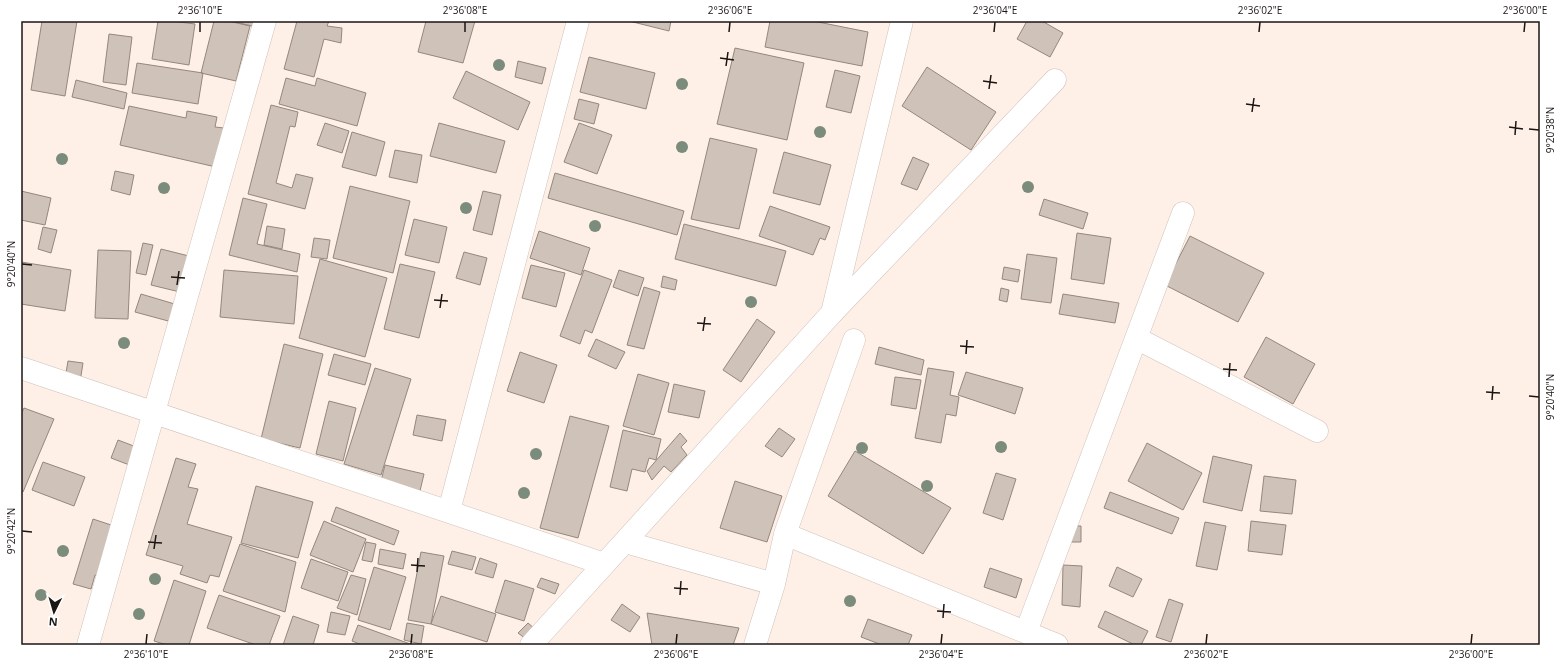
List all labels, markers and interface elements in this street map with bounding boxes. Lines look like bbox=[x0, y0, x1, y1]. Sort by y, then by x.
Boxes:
text: 2°36'10"E bbox=[178, 3, 222, 17]
text: 2°36'08"E bbox=[443, 3, 487, 17]
text: 2°36'06"E bbox=[708, 3, 752, 17]
text: 2°36'04"E bbox=[973, 3, 1017, 17]
text: 2°36'02"E bbox=[1238, 3, 1282, 17]
text: 2°36'00"E bbox=[1503, 3, 1547, 17]
text: 9°20'38"N bbox=[1543, 107, 1557, 153]
text: 9°20'40"N bbox=[4, 241, 18, 287]
text: 9°20'40"N bbox=[1543, 374, 1557, 420]
text: 9°20'42"N bbox=[4, 508, 18, 554]
north arrow bbox=[34, 592, 74, 632]
text: N bbox=[48, 615, 58, 630]
text: 2°36'10"E bbox=[124, 647, 168, 661]
text: 2°36'08"E bbox=[389, 647, 433, 661]
text: 2°36'06"E bbox=[654, 647, 698, 661]
text: 2°36'04"E bbox=[919, 647, 963, 661]
text: 2°36'02"E bbox=[1184, 647, 1228, 661]
text: 2°36'00"E bbox=[1449, 647, 1493, 661]

